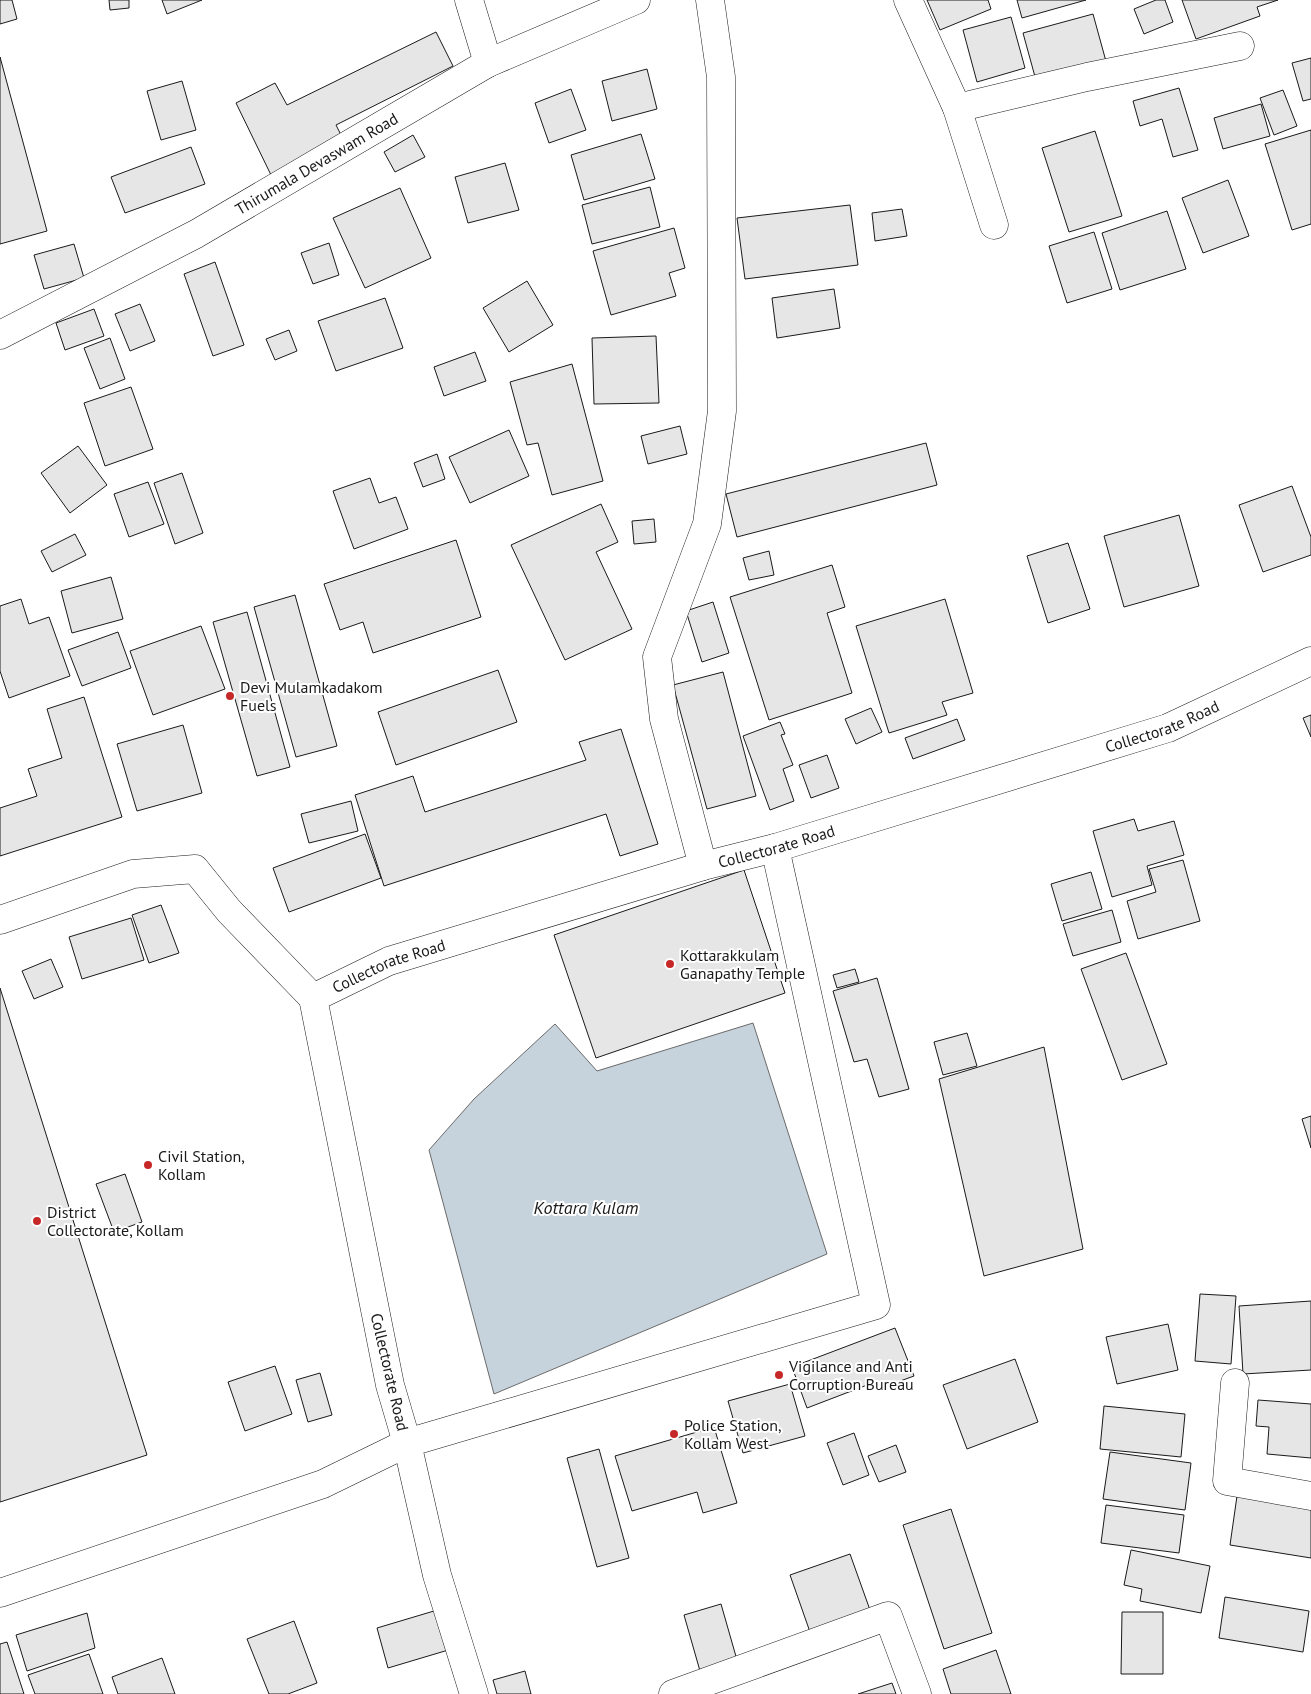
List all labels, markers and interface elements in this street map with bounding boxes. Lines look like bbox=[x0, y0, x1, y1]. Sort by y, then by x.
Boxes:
street label: Thirumala Devaswam Road bbox=[231, 108, 401, 219]
place label: Devi Mulamkadakom Fuels bbox=[240, 677, 383, 715]
marker: Devi Mulamkadakom Fuels bbox=[224, 690, 236, 702]
street label: Collectorate Road bbox=[1103, 696, 1222, 757]
street label: Collectorate Road bbox=[716, 820, 837, 872]
street label: Collectorate Road bbox=[329, 935, 448, 997]
place label: Kottarakkulam Ganapathy Temple bbox=[680, 945, 805, 983]
marker: Kottarakkulam Ganapathy Temple bbox=[664, 958, 676, 970]
place label: Civil Station, Kollam bbox=[158, 1146, 245, 1184]
marker: Civil Station, Kollam bbox=[142, 1159, 154, 1171]
water label: Kottara Kulam bbox=[534, 1196, 639, 1219]
place label: District Collectorate, Kollam bbox=[47, 1202, 184, 1240]
marker: District Collectorate, Kollam bbox=[31, 1215, 43, 1227]
street label: Collectorate Road bbox=[367, 1311, 413, 1433]
place label: Vigilance and Anti Corruption Bureau bbox=[788, 1356, 914, 1394]
marker: Vigilance and Anti Corruption Bureau bbox=[773, 1369, 785, 1381]
place label: Police Station, Kollam West bbox=[684, 1415, 782, 1453]
marker: Police Station, Kollam West bbox=[668, 1428, 680, 1440]

